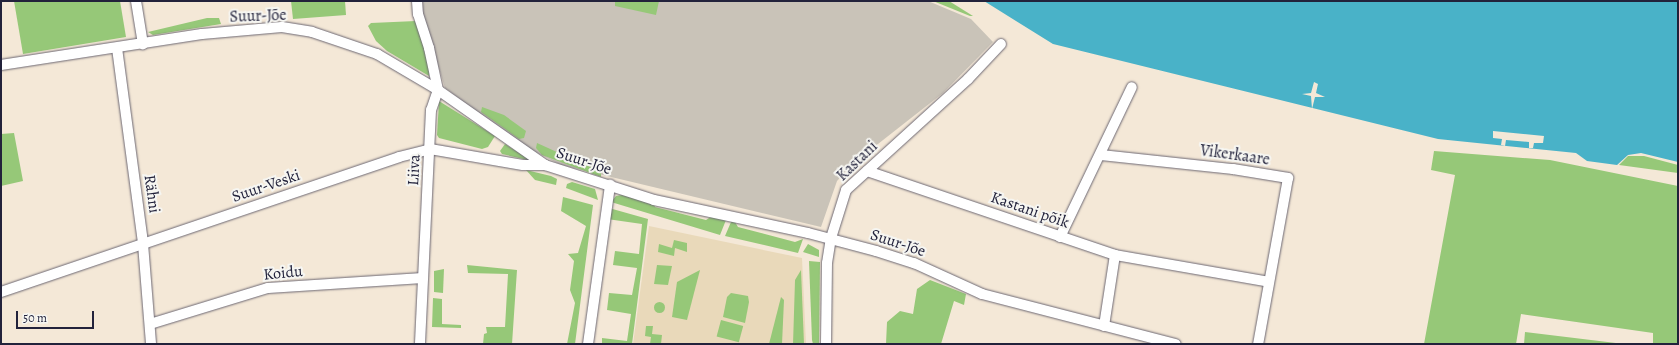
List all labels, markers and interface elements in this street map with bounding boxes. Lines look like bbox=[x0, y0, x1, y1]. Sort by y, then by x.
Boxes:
street label: Suur-Jõe bbox=[229, 5, 287, 27]
street label: Kastani bbox=[832, 137, 882, 185]
street label: Vikerkaare bbox=[1199, 141, 1271, 169]
street label: Suur-Jõe bbox=[554, 143, 614, 179]
street label: Liiva bbox=[404, 154, 424, 186]
street label: Suur-Veski bbox=[229, 165, 303, 207]
street label: Rähni bbox=[140, 173, 164, 215]
street label: Kastani põik bbox=[988, 188, 1072, 232]
street label: Suur-Jõe bbox=[868, 225, 928, 261]
street label: Koidu bbox=[262, 261, 304, 285]
scale bar bbox=[18, 303, 96, 329]
text: 50 m bbox=[23, 310, 47, 326]

